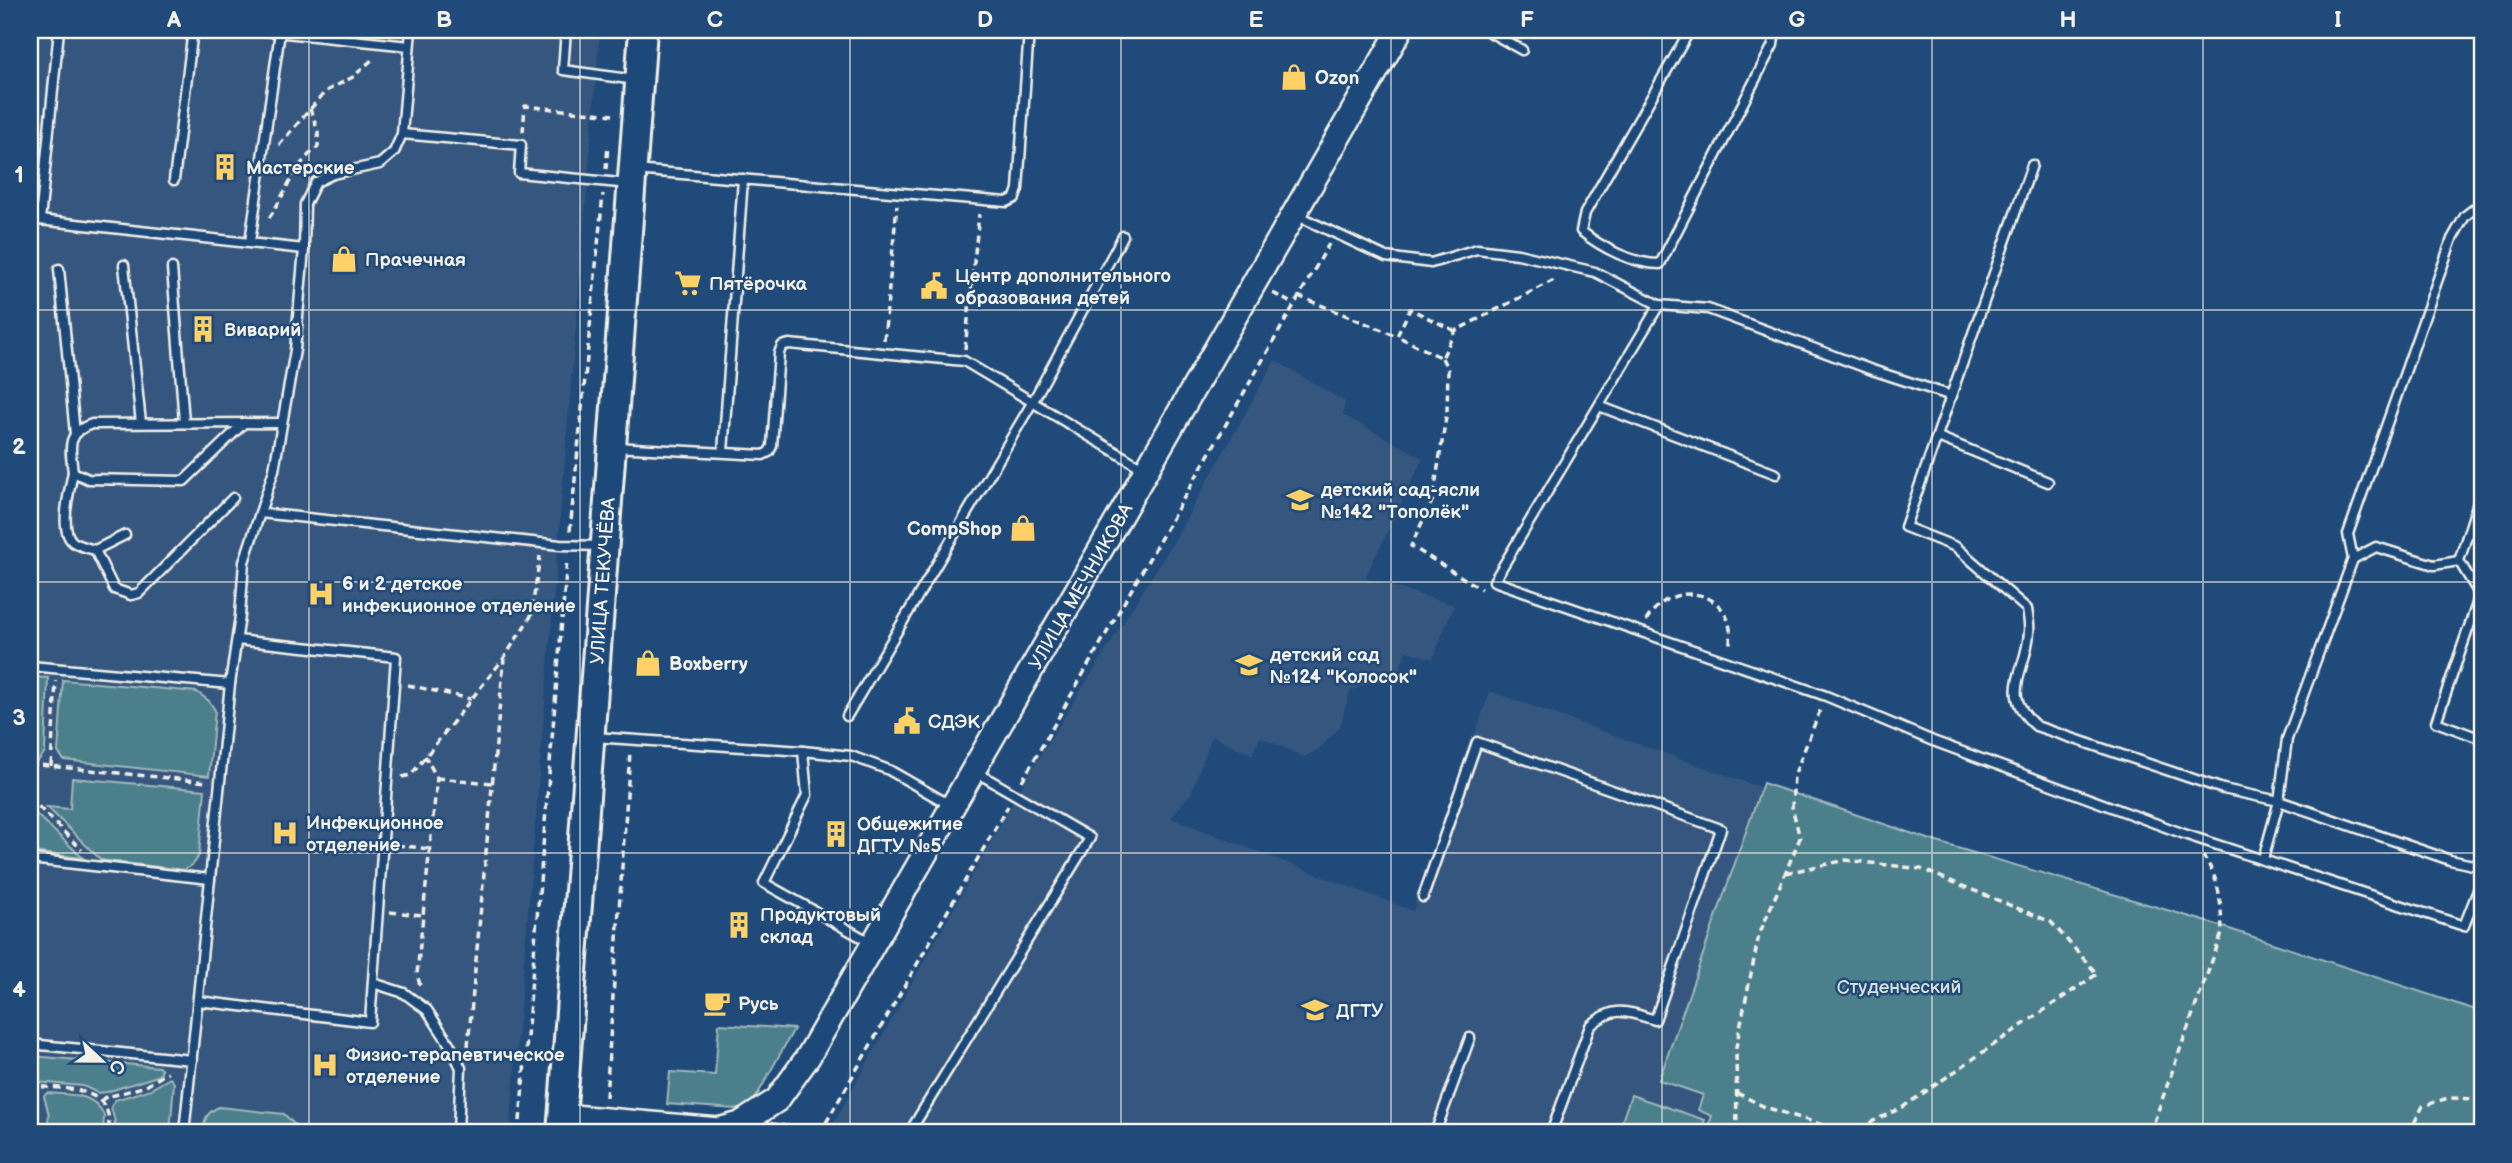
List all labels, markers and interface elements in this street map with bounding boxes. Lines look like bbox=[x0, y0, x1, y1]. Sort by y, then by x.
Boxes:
text: A bbox=[166, 6, 182, 34]
text: B bbox=[436, 6, 452, 34]
text: C bbox=[707, 6, 723, 34]
text: D bbox=[977, 6, 993, 34]
text: E bbox=[1249, 6, 1264, 34]
text: F bbox=[1520, 6, 1534, 34]
text: G bbox=[1789, 6, 1806, 34]
text: H bbox=[2059, 6, 2077, 34]
text: I bbox=[2334, 6, 2342, 34]
shop icon: Ozon bbox=[1279, 62, 1309, 92]
place label: Ozon bbox=[1315, 67, 1359, 90]
building icon: Мастерские bbox=[210, 152, 240, 182]
place label: Мастерские bbox=[246, 157, 355, 180]
text: 1 bbox=[14, 161, 24, 189]
shop icon: Прачечная bbox=[329, 244, 359, 274]
place label: Прачечная bbox=[365, 249, 466, 272]
place label: Центр дополнительного образования детей bbox=[955, 265, 1171, 310]
supermarket icon: Пятёрочка bbox=[673, 268, 703, 298]
public building icon: Центр дополнительного образования детей bbox=[919, 271, 949, 301]
place label: Пятёрочка bbox=[709, 273, 808, 296]
building icon: Виварий bbox=[188, 314, 218, 344]
place label: Виварий bbox=[224, 319, 301, 342]
text: 2 bbox=[12, 433, 26, 461]
place label: детский сад-ясли №142 "Тополёк" bbox=[1320, 479, 1480, 524]
school or university icon: детский сад-ясли №142 "Тополёк" bbox=[1285, 485, 1315, 515]
street label: УЛИЦА ТЕКУЧЁВА bbox=[586, 497, 621, 665]
street label: УЛИЦА МЕЧНИКОВА bbox=[1024, 499, 1138, 674]
shop icon: CompShop bbox=[1008, 513, 1038, 543]
place label: CompShop bbox=[907, 518, 1002, 541]
place label: 6 и 2 детское инфекционное отделение bbox=[342, 573, 576, 618]
hospital icon: 6 и 2 детское инфекционное отделение bbox=[306, 579, 336, 609]
place label: детский сад №124 "Колосок" bbox=[1269, 644, 1417, 689]
shop icon: Boxberry bbox=[633, 648, 663, 678]
school or university icon: детский сад №124 "Колосок" bbox=[1234, 650, 1264, 680]
place label: Boxberry bbox=[669, 653, 748, 676]
text: 3 bbox=[12, 704, 26, 732]
public building icon: СДЭК bbox=[892, 706, 922, 736]
place label: СДЭК bbox=[928, 711, 980, 734]
place label: Инфекционное отделение bbox=[306, 812, 444, 857]
place label: Общежитие ДГТУ №5 bbox=[857, 813, 963, 858]
hospital icon: Инфекционное отделение bbox=[270, 818, 300, 848]
building icon: Общежитие ДГТУ №5 bbox=[821, 819, 851, 849]
place label: Продуктовый склад bbox=[760, 904, 881, 949]
building icon: Продуктовый склад bbox=[724, 910, 754, 940]
text: 4 bbox=[12, 976, 26, 1004]
park label: Студенческий bbox=[1837, 976, 1961, 999]
cafe icon: Русь bbox=[702, 988, 732, 1018]
place label: Русь bbox=[738, 993, 779, 1016]
school or university icon: ДГТУ bbox=[1300, 995, 1330, 1025]
place label: ДГТУ bbox=[1336, 1000, 1383, 1023]
north arrow bbox=[66, 1026, 136, 1096]
place label: Физио-терапевтическое отделение bbox=[346, 1044, 565, 1089]
hospital icon: Физио-терапевтическое отделение bbox=[310, 1050, 340, 1080]
text: С bbox=[103, 1056, 130, 1077]

